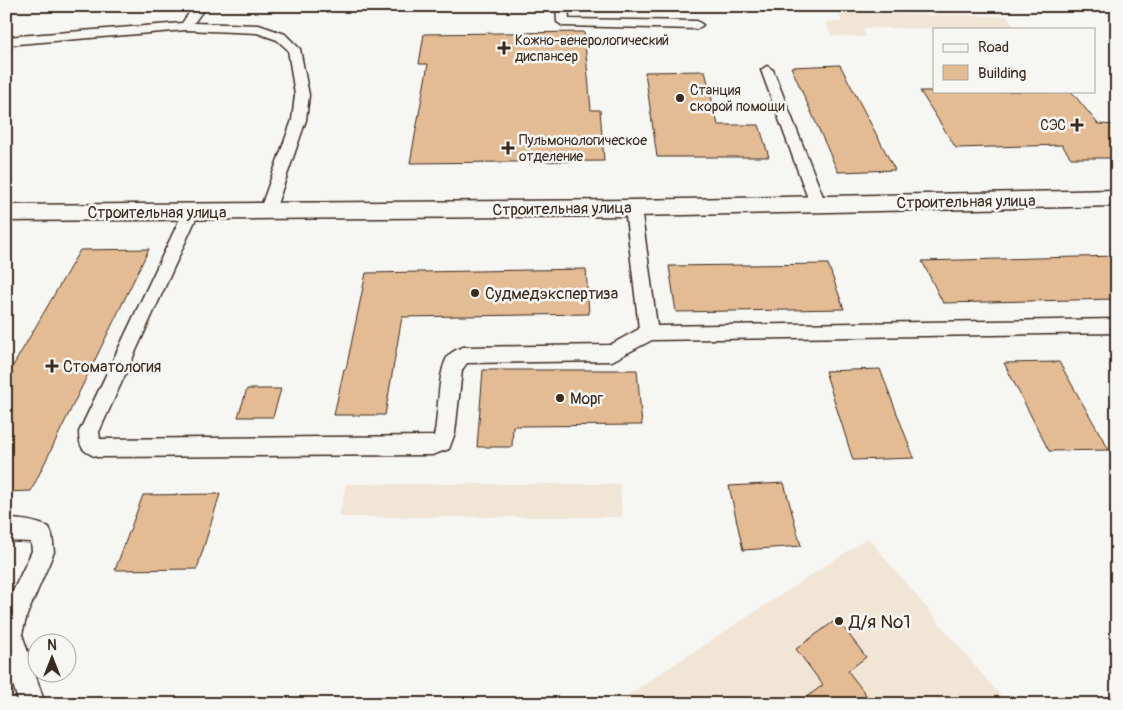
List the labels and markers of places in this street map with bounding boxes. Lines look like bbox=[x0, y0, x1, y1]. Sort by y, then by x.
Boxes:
place label: Кожно-венерологический диспансер bbox=[515, 32, 669, 65]
marker: Кожно-венерологический диспансер bbox=[497, 41, 511, 55]
place label: Станция скорой помощи bbox=[690, 82, 785, 115]
marker: Станция скорой помощи bbox=[674, 92, 686, 104]
place label: СЭС bbox=[1040, 117, 1066, 134]
marker: СЭС bbox=[1070, 118, 1084, 132]
place label: Пульмонологическое отделение bbox=[519, 132, 647, 165]
marker: Пульмонологическое отделение bbox=[501, 141, 515, 155]
place label: Судмедэкспертиза bbox=[485, 284, 618, 304]
marker: Судмедэкспертиза bbox=[469, 287, 481, 299]
place label: Стоматология bbox=[63, 357, 161, 377]
marker: Стоматология bbox=[45, 359, 59, 373]
place label: Морг bbox=[570, 389, 604, 409]
marker: Морг bbox=[554, 392, 566, 404]
place label: Д/я №1 bbox=[848, 610, 911, 634]
marker: Д/я №1 bbox=[833, 615, 845, 627]

